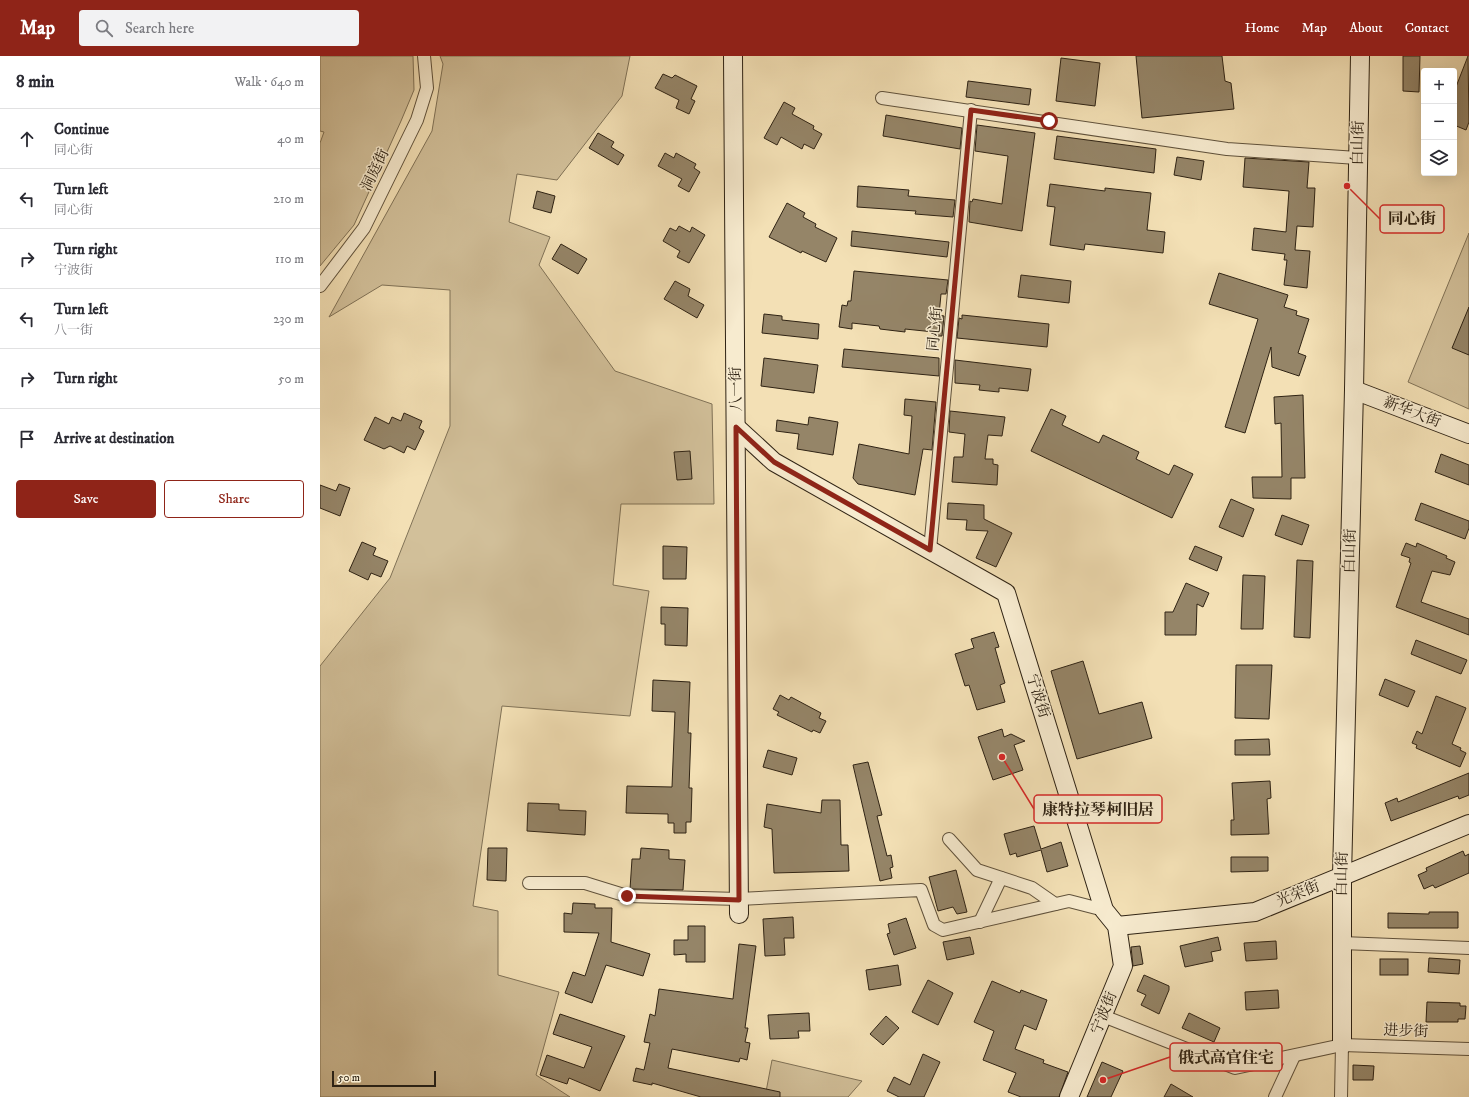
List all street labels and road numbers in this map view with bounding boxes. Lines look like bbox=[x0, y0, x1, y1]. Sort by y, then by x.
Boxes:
street label: 白山街 bbox=[1348, 120, 1368, 166]
street label: 洞庭街 bbox=[357, 146, 393, 194]
street label: 同心街 bbox=[924, 306, 946, 352]
street label: 八一街 bbox=[726, 366, 746, 412]
street label: 新华大街 bbox=[1381, 392, 1443, 432]
street label: 白山街 bbox=[1340, 528, 1360, 574]
street label: 宁波街 bbox=[1022, 672, 1054, 720]
street label: 白山街 bbox=[1332, 851, 1352, 897]
street label: 光荣街 bbox=[1274, 877, 1322, 911]
street label: 宁波街 bbox=[1087, 989, 1121, 1037]
street label: 进步街 bbox=[1383, 1021, 1429, 1041]

